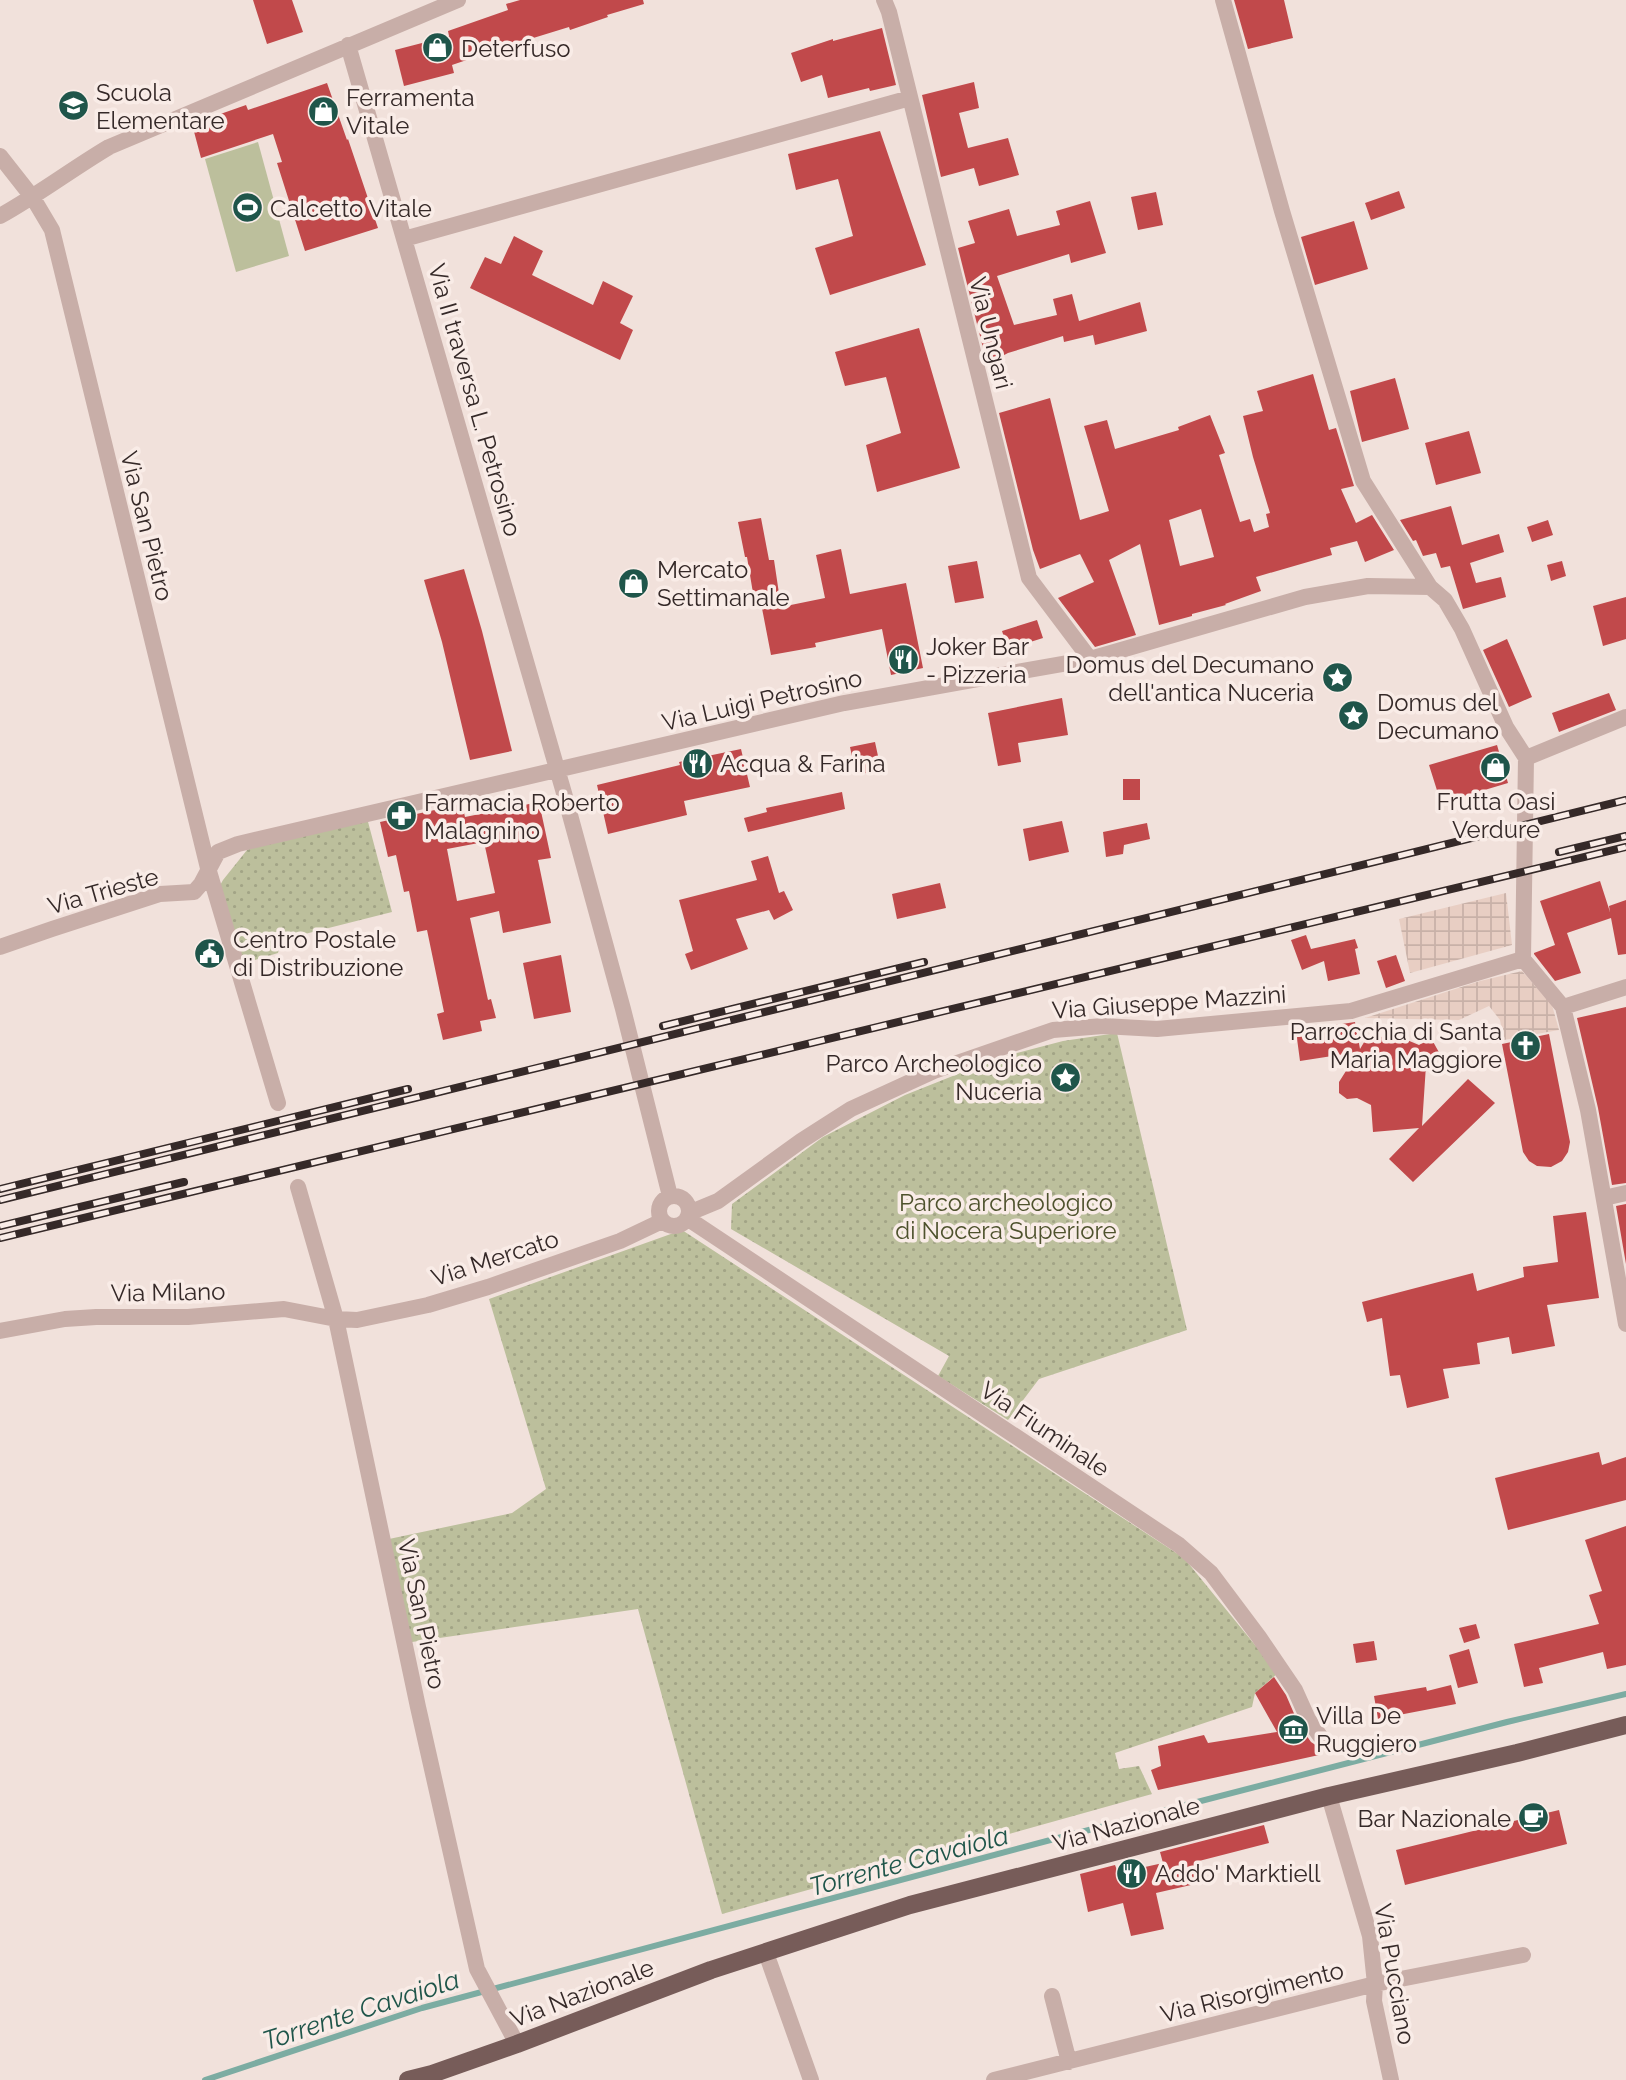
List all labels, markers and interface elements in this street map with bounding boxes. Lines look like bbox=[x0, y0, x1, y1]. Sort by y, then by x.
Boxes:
shop icon: Deterfuso bbox=[421, 31, 455, 65]
place label: Deterfuso bbox=[461, 34, 571, 63]
place label: Scuola Elementare bbox=[96, 78, 225, 135]
place label: Ferramenta Vitale bbox=[346, 83, 474, 140]
school or university icon: Scuola Elementare bbox=[56, 89, 90, 123]
shop icon: Ferramenta Vitale bbox=[306, 94, 340, 128]
sports icon: Calcetto Vitale bbox=[230, 191, 264, 225]
place label: Calcetto Vitale bbox=[270, 194, 432, 223]
street label: Via II traversa L. Petrosino bbox=[422, 260, 528, 540]
street label: Via Ungari bbox=[963, 274, 1019, 392]
street label: Via San Pietro bbox=[114, 448, 180, 604]
place label: Mercato Settimanale bbox=[657, 555, 790, 612]
shop icon: Mercato Settimanale bbox=[617, 566, 651, 600]
place label: Joker Bar - Pizzeria bbox=[926, 632, 1030, 689]
restaurant icon: Joker Bar - Pizzeria bbox=[886, 643, 920, 677]
place label: Domus del Decumano dell'antica Nuceria bbox=[1066, 650, 1314, 707]
place icon: Domus del Decumano dell'antica Nuceria bbox=[1320, 661, 1354, 695]
street label: Via Luigi Petrosino bbox=[659, 663, 865, 737]
place label: Domus del Decumano bbox=[1377, 688, 1499, 745]
place icon: Domus del Decumano bbox=[1337, 699, 1371, 733]
restaurant icon: Acqua & Farina bbox=[680, 746, 714, 780]
place label: Acqua & Farina bbox=[720, 749, 886, 778]
shop icon: Frutta Oasi Verdure bbox=[1479, 750, 1513, 784]
place label: Frutta Oasi Verdure bbox=[1436, 787, 1556, 844]
place label: Farmacia Roberto Malagnino bbox=[424, 788, 620, 845]
pharmacy icon: Farmacia Roberto Malagnino bbox=[384, 799, 418, 833]
street label: Via Trieste bbox=[44, 861, 162, 921]
place label: Centro Postale di Distribuzione bbox=[233, 925, 403, 982]
public building icon: Centro Postale di Distribuzione bbox=[193, 936, 227, 970]
street label: Via Giuseppe Mazzini bbox=[1051, 979, 1287, 1025]
place label: Parrocchia di Santa Maria Maggiore bbox=[1290, 1017, 1502, 1074]
church icon: Parrocchia di Santa Maria Maggiore bbox=[1508, 1028, 1542, 1062]
place label: Parco Archeologico Nuceria bbox=[825, 1049, 1042, 1106]
place icon: Parco Archeologico Nuceria bbox=[1048, 1060, 1082, 1094]
park label: Parco archeologico di Nocera Superiore bbox=[895, 1188, 1117, 1245]
street label: Via Mercato bbox=[428, 1224, 562, 1292]
street label: Via Milano bbox=[110, 1276, 226, 1308]
street label: Via Fiuminale bbox=[975, 1375, 1115, 1483]
street label: Via San Pietro bbox=[392, 1536, 452, 1692]
place label: Villa De Ruggiero bbox=[1316, 1701, 1417, 1758]
museum icon: Villa De Ruggiero bbox=[1276, 1712, 1310, 1746]
street label: Via Nazionale bbox=[1049, 1790, 1203, 1858]
cafe icon: Bar Nazionale bbox=[1517, 1801, 1551, 1835]
place label: Bar Nazionale bbox=[1357, 1804, 1511, 1833]
water label: Torrente Cavaiola bbox=[806, 1820, 1012, 1902]
restaurant icon: Addo' Marktiell bbox=[1115, 1856, 1149, 1890]
place label: Addo' Marktiell bbox=[1155, 1859, 1321, 1888]
street label: Via Pucciano bbox=[1368, 1901, 1422, 2047]
street label: Via Nazionale bbox=[506, 1952, 658, 2034]
street label: Via Risorgimento bbox=[1157, 1955, 1347, 2029]
water label: Torrente Cavaiola bbox=[259, 1964, 463, 2056]

